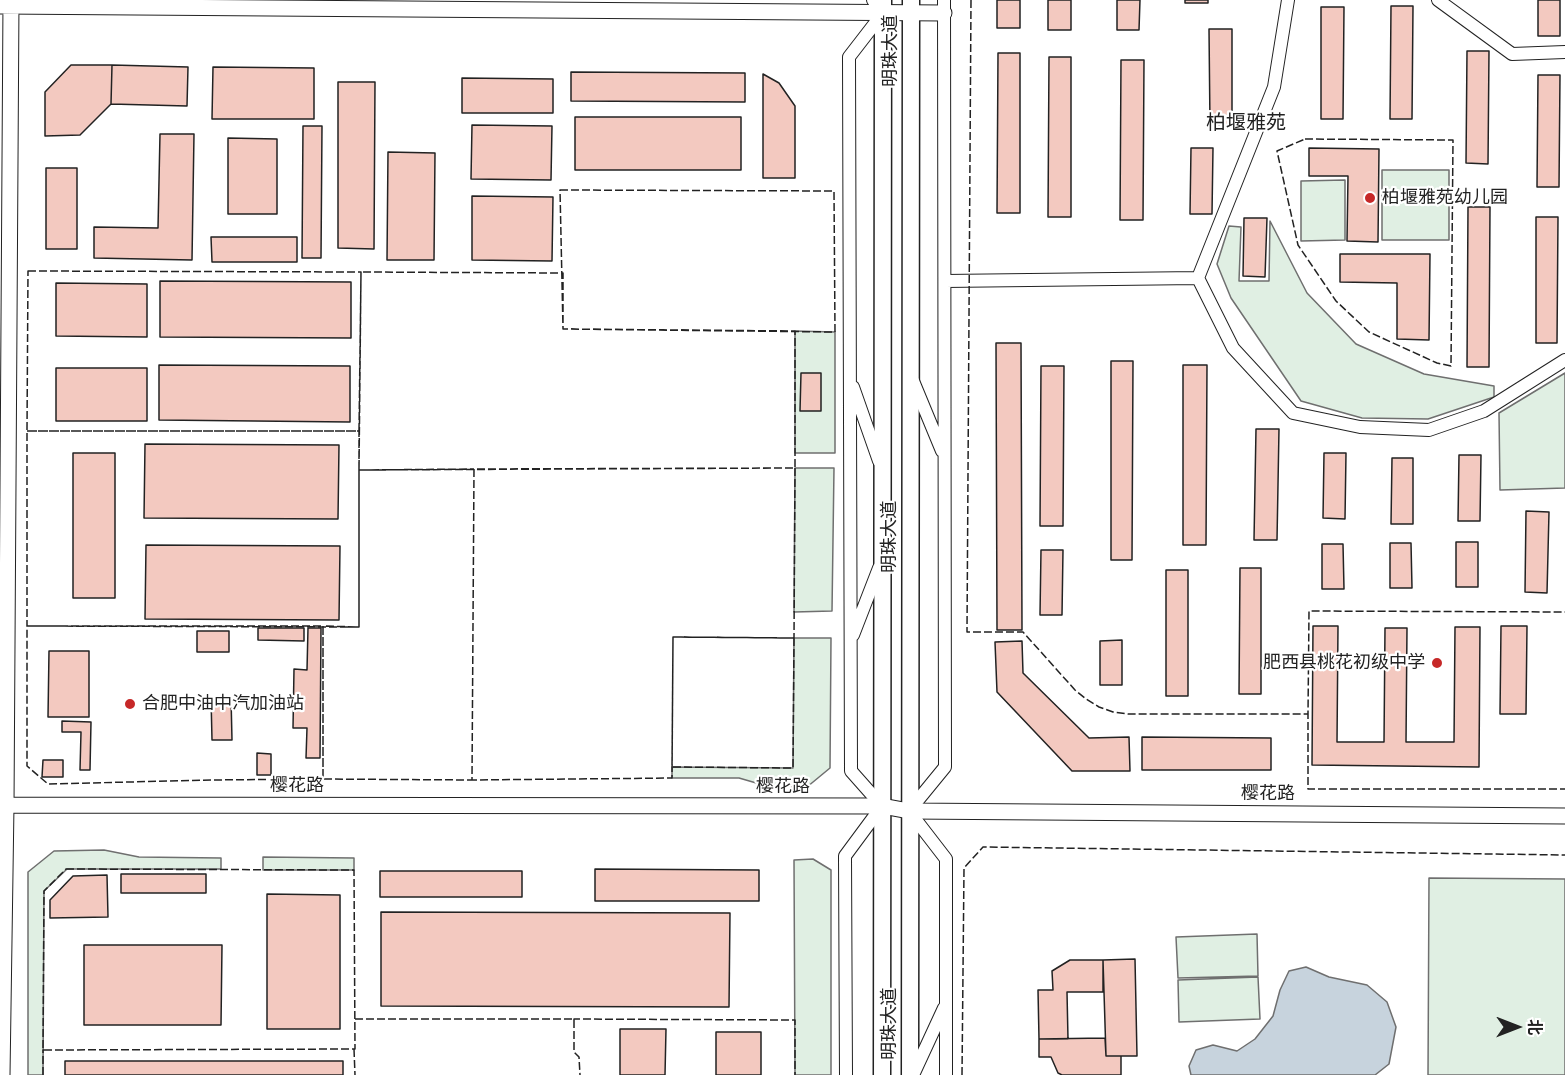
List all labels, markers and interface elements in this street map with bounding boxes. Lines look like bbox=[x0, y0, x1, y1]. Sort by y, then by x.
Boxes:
street label: 明珠大道 bbox=[880, 15, 902, 87]
district label: 柏堰雅苑 bbox=[1206, 111, 1286, 135]
place label: 柏堰雅苑幼儿园 bbox=[1382, 187, 1508, 209]
marker: 柏堰雅苑幼儿园 bbox=[1363, 191, 1377, 205]
street label: 明珠大道 bbox=[879, 501, 901, 573]
place label: 肥西县桃花初级中学 bbox=[1263, 652, 1425, 674]
marker: 肥西县桃花初级中学 bbox=[1430, 656, 1444, 670]
place label: 合肥中油中汽加油站 bbox=[142, 693, 304, 715]
marker: 合肥中油中汽加油站 bbox=[123, 697, 137, 711]
street label: 樱花路 bbox=[270, 775, 324, 797]
street label: 樱花路 bbox=[756, 776, 810, 798]
street label: 樱花路 bbox=[1241, 783, 1295, 805]
street label: 明珠大道 bbox=[879, 988, 901, 1060]
north arrow bbox=[1487, 997, 1547, 1057]
text: 北 bbox=[1524, 1019, 1546, 1035]

